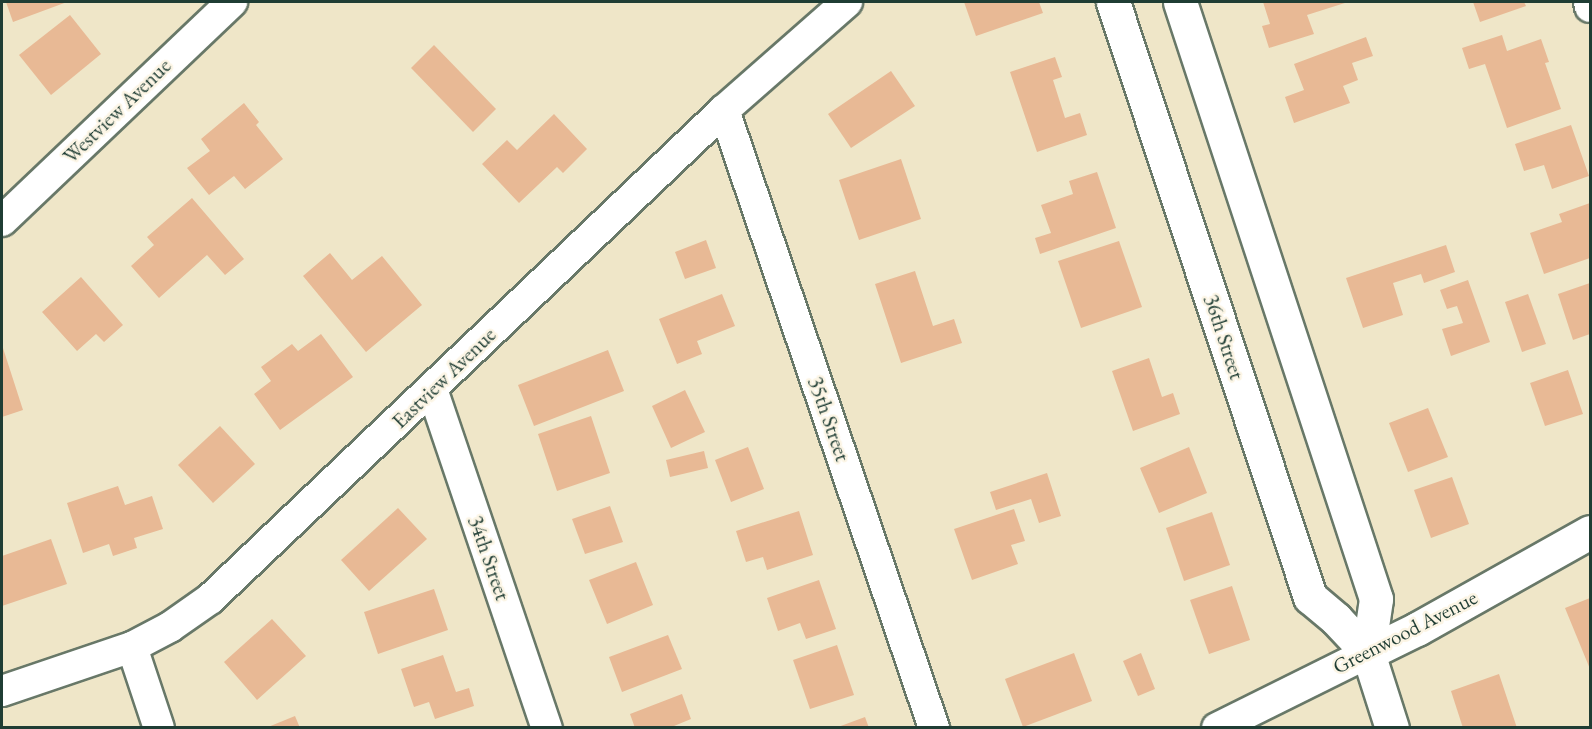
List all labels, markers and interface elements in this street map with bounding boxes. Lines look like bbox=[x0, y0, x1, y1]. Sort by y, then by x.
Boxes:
street label: Westview Avenue bbox=[58, 53, 176, 169]
street label: 36th Street bbox=[1198, 291, 1250, 383]
street label: Eastview Avenue bbox=[387, 322, 501, 434]
street label: 35th Street bbox=[803, 373, 855, 465]
street label: 34th Street bbox=[463, 512, 515, 604]
street label: Greenwood Avenue bbox=[1329, 585, 1481, 679]

